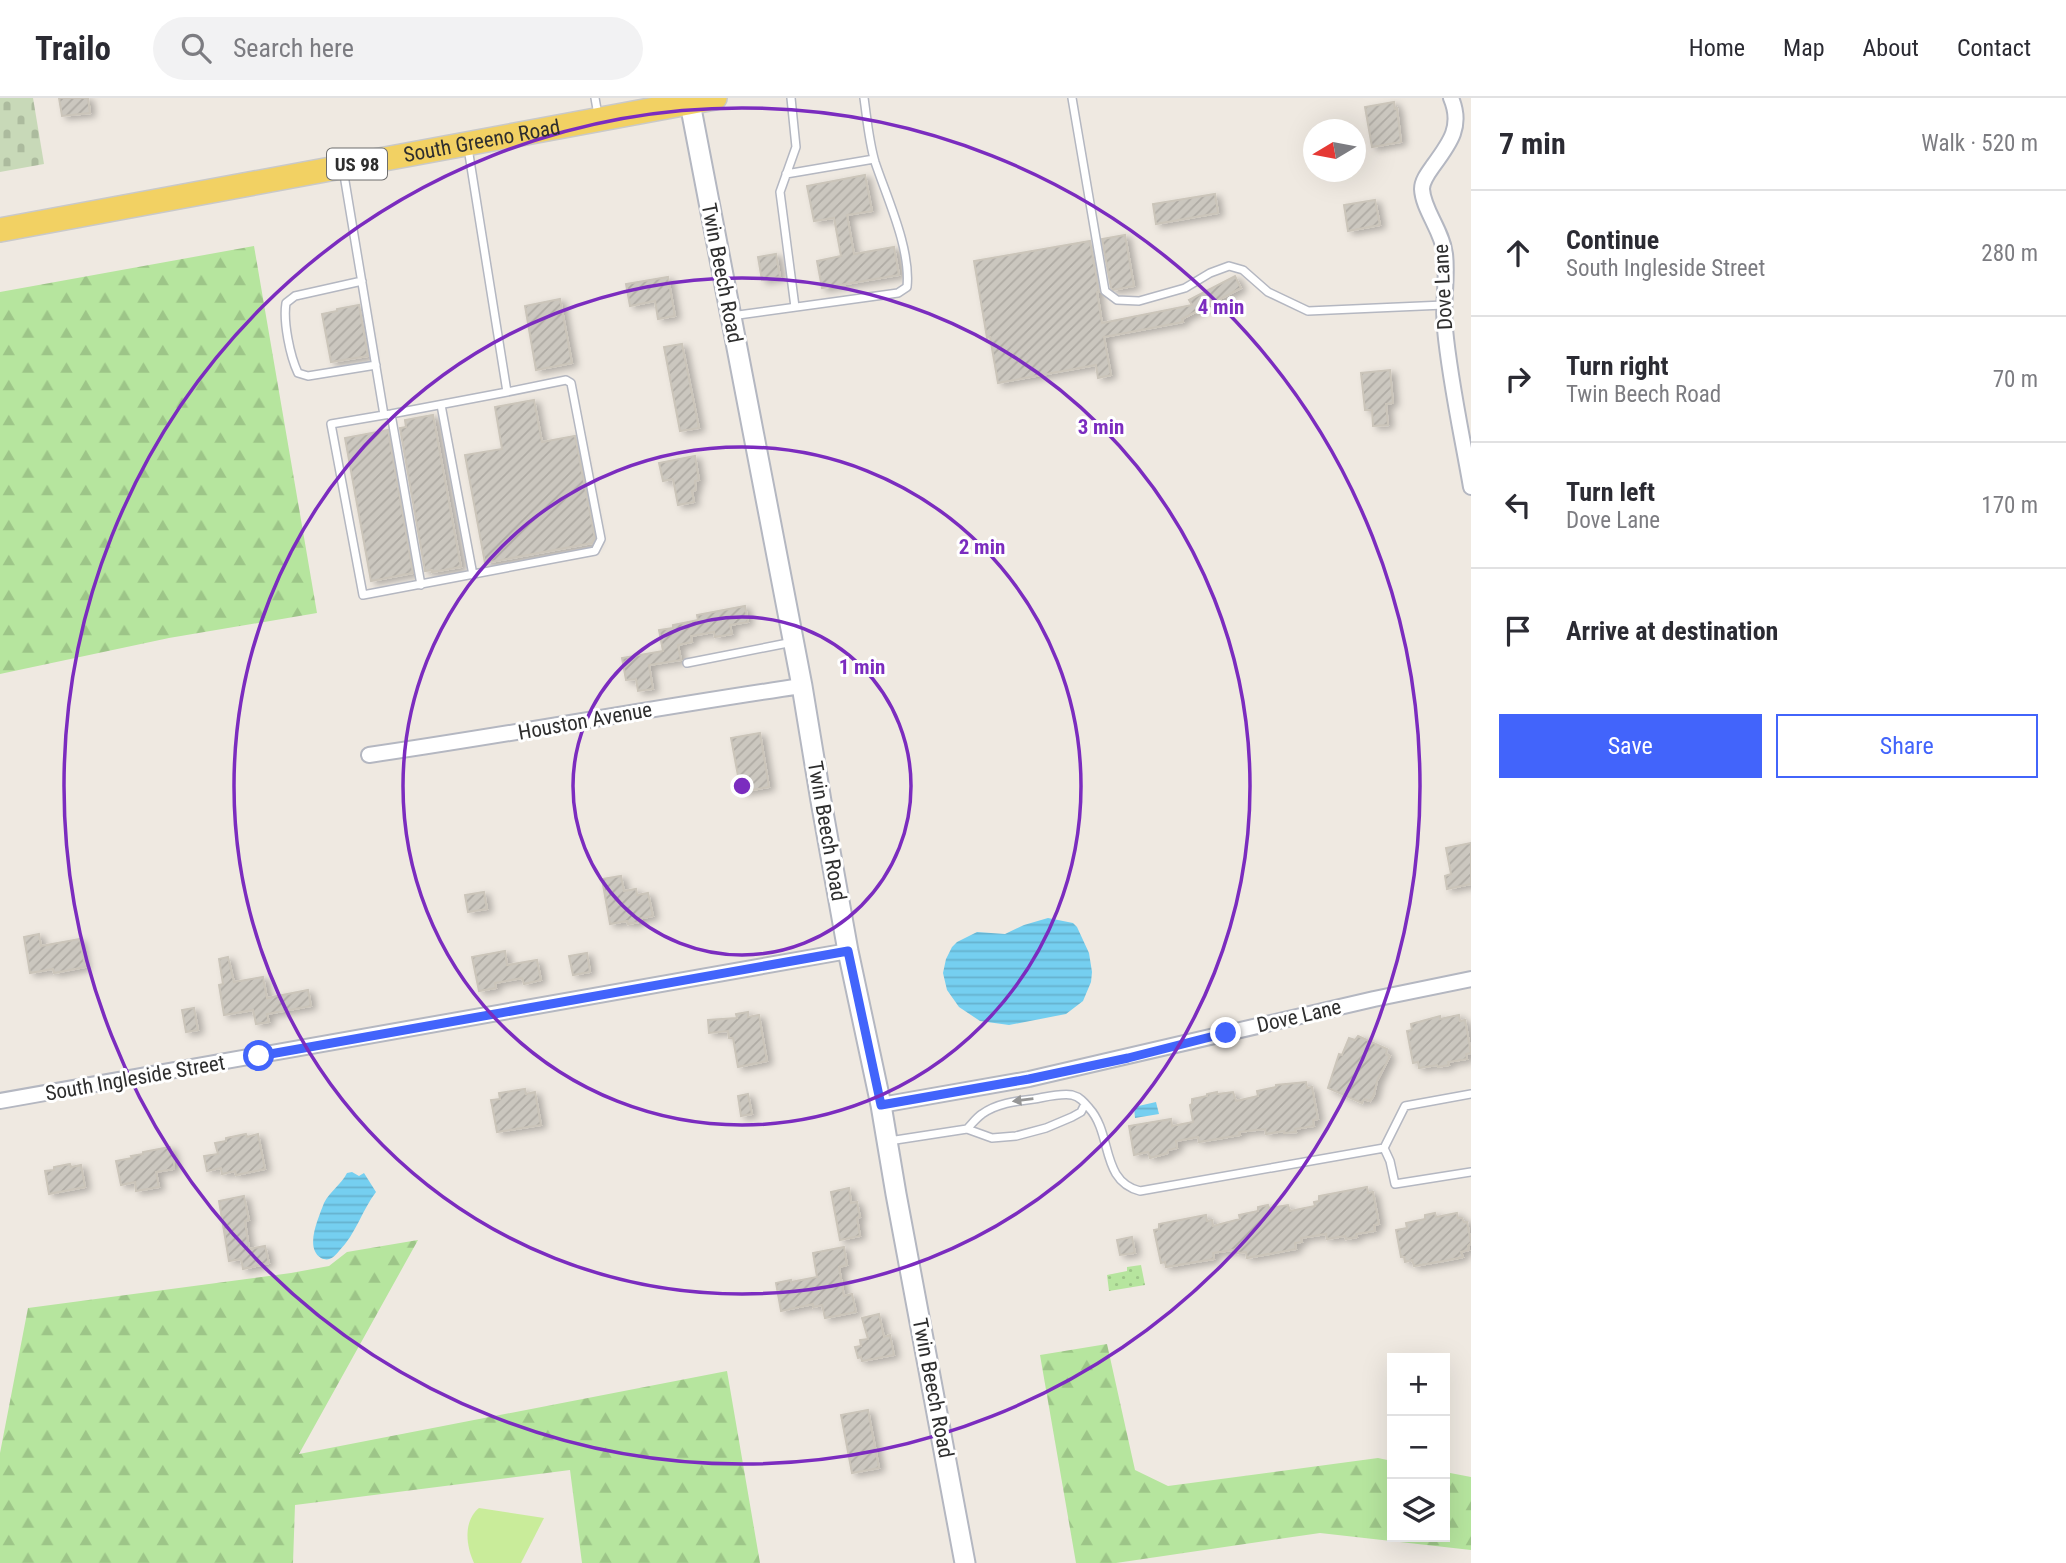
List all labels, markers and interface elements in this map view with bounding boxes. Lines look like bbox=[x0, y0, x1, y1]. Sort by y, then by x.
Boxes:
search box bbox=[153, 17, 643, 80]
text: Trailo bbox=[35, 29, 111, 68]
icon: search bbox=[177, 29, 215, 67]
text: Search here bbox=[233, 33, 354, 63]
text: Home bbox=[1689, 34, 1745, 62]
text: Map bbox=[1783, 34, 1825, 62]
text: About bbox=[1863, 34, 1919, 62]
text: Contact bbox=[1957, 34, 2031, 62]
street label: South Greeno Road bbox=[402, 115, 562, 167]
north arrow bbox=[1303, 119, 1366, 182]
text: 7 min bbox=[1499, 126, 1566, 161]
text: Walk · 520 m bbox=[1921, 130, 2038, 157]
road number: US 98 bbox=[327, 148, 387, 180]
street label: Twin Beech Road bbox=[697, 201, 747, 345]
text: Continue bbox=[1566, 225, 1659, 255]
icon: ahead bbox=[1499, 234, 1537, 272]
text: 280 m bbox=[1981, 240, 2038, 267]
street label: Dove Lane bbox=[1429, 243, 1457, 331]
text: South Ingleside Street bbox=[1566, 255, 1765, 282]
text: 4 min bbox=[1198, 295, 1244, 319]
text: Turn right bbox=[1566, 351, 1668, 381]
icon: right bbox=[1499, 360, 1537, 398]
text: 70 m bbox=[1993, 366, 2038, 393]
text: Twin Beech Road bbox=[1566, 381, 1721, 408]
text: 3 min bbox=[1078, 415, 1124, 439]
text: Turn left bbox=[1566, 477, 1655, 507]
icon: left bbox=[1499, 486, 1537, 524]
text: 170 m bbox=[1981, 492, 2038, 519]
text: Dove Lane bbox=[1566, 507, 1660, 534]
text: 2 min bbox=[959, 535, 1005, 559]
icon: arrive bbox=[1499, 612, 1537, 650]
text: Arrive at destination bbox=[1566, 616, 1778, 646]
text: 1 min bbox=[839, 655, 885, 679]
street label: Houston Avenue bbox=[516, 697, 654, 745]
button: Save bbox=[1499, 714, 1762, 778]
button: Share bbox=[1776, 714, 2038, 778]
street label: Twin Beech Road bbox=[803, 759, 851, 903]
centre of rings bbox=[730, 774, 754, 798]
street label: Dove Lane bbox=[1254, 995, 1344, 1037]
route end bbox=[1210, 1017, 1241, 1048]
route start bbox=[243, 1040, 274, 1071]
street label: South Ingleside Street bbox=[43, 1050, 227, 1106]
one-way arrow bbox=[1012, 1095, 1034, 1106]
street label: Twin Beech Road bbox=[908, 1316, 958, 1460]
map controls bbox=[1387, 1353, 1450, 1542]
button: + bbox=[1387, 1353, 1450, 1416]
button: − bbox=[1387, 1416, 1450, 1479]
button: layers bbox=[1387, 1479, 1450, 1542]

